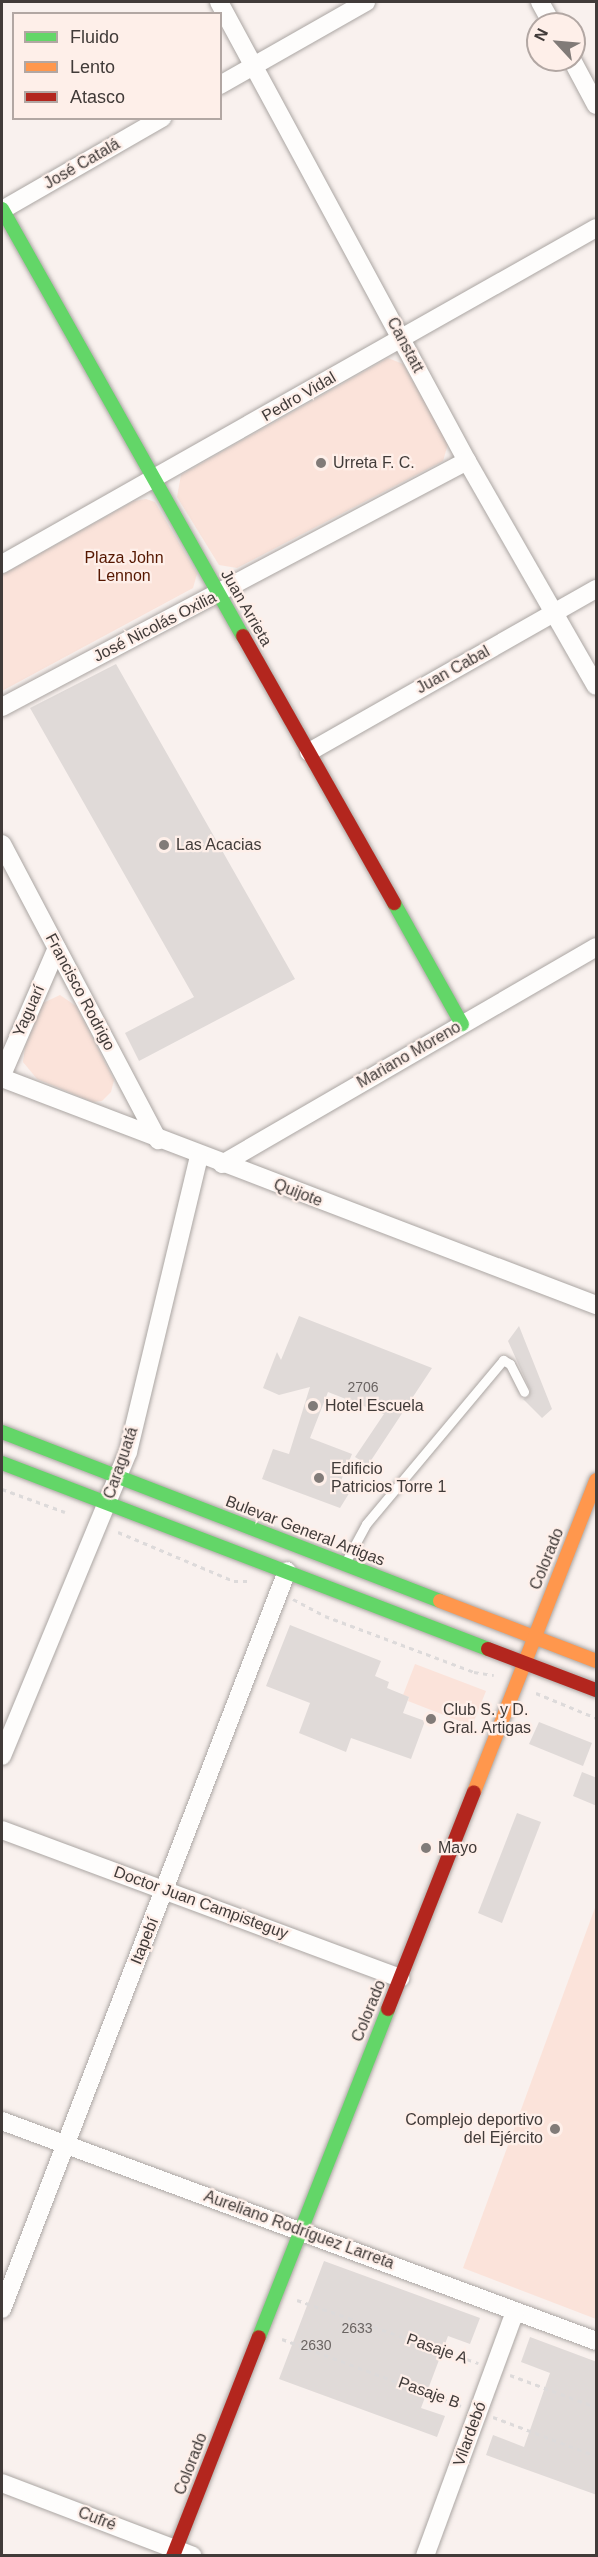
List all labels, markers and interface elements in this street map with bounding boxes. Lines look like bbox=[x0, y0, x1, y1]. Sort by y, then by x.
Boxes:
legend bbox=[12, 12, 222, 120]
north arrow bbox=[526, 12, 586, 72]
text: N bbox=[531, 26, 551, 44]
text: Fluido bbox=[70, 27, 119, 47]
text: Lento bbox=[70, 57, 115, 77]
text: Atasco bbox=[70, 87, 125, 107]
street label: José Catalá bbox=[41, 135, 123, 193]
street label: Canstatt bbox=[383, 314, 427, 376]
street label: Pedro Vidal bbox=[259, 368, 339, 426]
place label: Urreta F. C. bbox=[333, 453, 415, 473]
marker: Urreta F. C. bbox=[314, 456, 328, 470]
park label: Plaza John Lennon bbox=[84, 548, 164, 586]
street label: Juan Arrieta bbox=[216, 566, 276, 650]
street label: José Nicolás Oxilia bbox=[90, 588, 220, 666]
street label: Juan Cabal bbox=[413, 642, 493, 698]
place label: Las Acacias bbox=[176, 835, 262, 855]
marker: Las Acacias bbox=[157, 838, 171, 852]
street label: Francisco Rodrigo bbox=[41, 930, 119, 1054]
street label: Yaguarí bbox=[9, 982, 49, 1040]
street label: Mariano Moreno bbox=[354, 1018, 464, 1092]
street label: Quijote bbox=[271, 1175, 325, 1211]
house number: 2706 bbox=[347, 1379, 379, 1395]
place label: Hotel Escuela bbox=[325, 1396, 424, 1416]
marker: Hotel Escuela bbox=[306, 1399, 320, 1413]
street label: Caraguatá bbox=[100, 1425, 142, 1501]
place label: Edificio Patricios Torre 1 bbox=[331, 1459, 447, 1497]
marker: Edificio Patricios Torre 1 bbox=[312, 1471, 326, 1485]
street label: Bulevar General Artigas bbox=[222, 1492, 388, 1570]
street label: Colorado bbox=[526, 1525, 568, 1593]
place label: Club S. y D. Gral. Artigas bbox=[443, 1700, 532, 1738]
marker: Club S. y D. Gral. Artigas bbox=[424, 1712, 438, 1726]
place label: Mayo bbox=[438, 1838, 477, 1858]
marker: Mayo bbox=[419, 1841, 433, 1855]
street label: Doctor Juan Campisteguy bbox=[111, 1862, 291, 1944]
street label: Itapebí bbox=[127, 1915, 163, 1967]
street label: Colorado bbox=[348, 1977, 390, 2045]
place label: Complejo deportivo del Ejército bbox=[405, 2110, 543, 2148]
marker: Complejo deportivo del Ejército bbox=[548, 2122, 562, 2136]
street label: Aureliano Rodríguez Larreta bbox=[201, 2187, 397, 2273]
house number: 2633 bbox=[341, 2320, 373, 2336]
street label: Pasaje A bbox=[404, 2329, 470, 2369]
house number: 2630 bbox=[300, 2337, 332, 2353]
street label: Pasaje B bbox=[396, 2373, 462, 2413]
street label: Vilardebó bbox=[449, 2399, 491, 2469]
street label: Colorado bbox=[170, 2430, 212, 2498]
street label: Cufré bbox=[75, 2503, 119, 2535]

